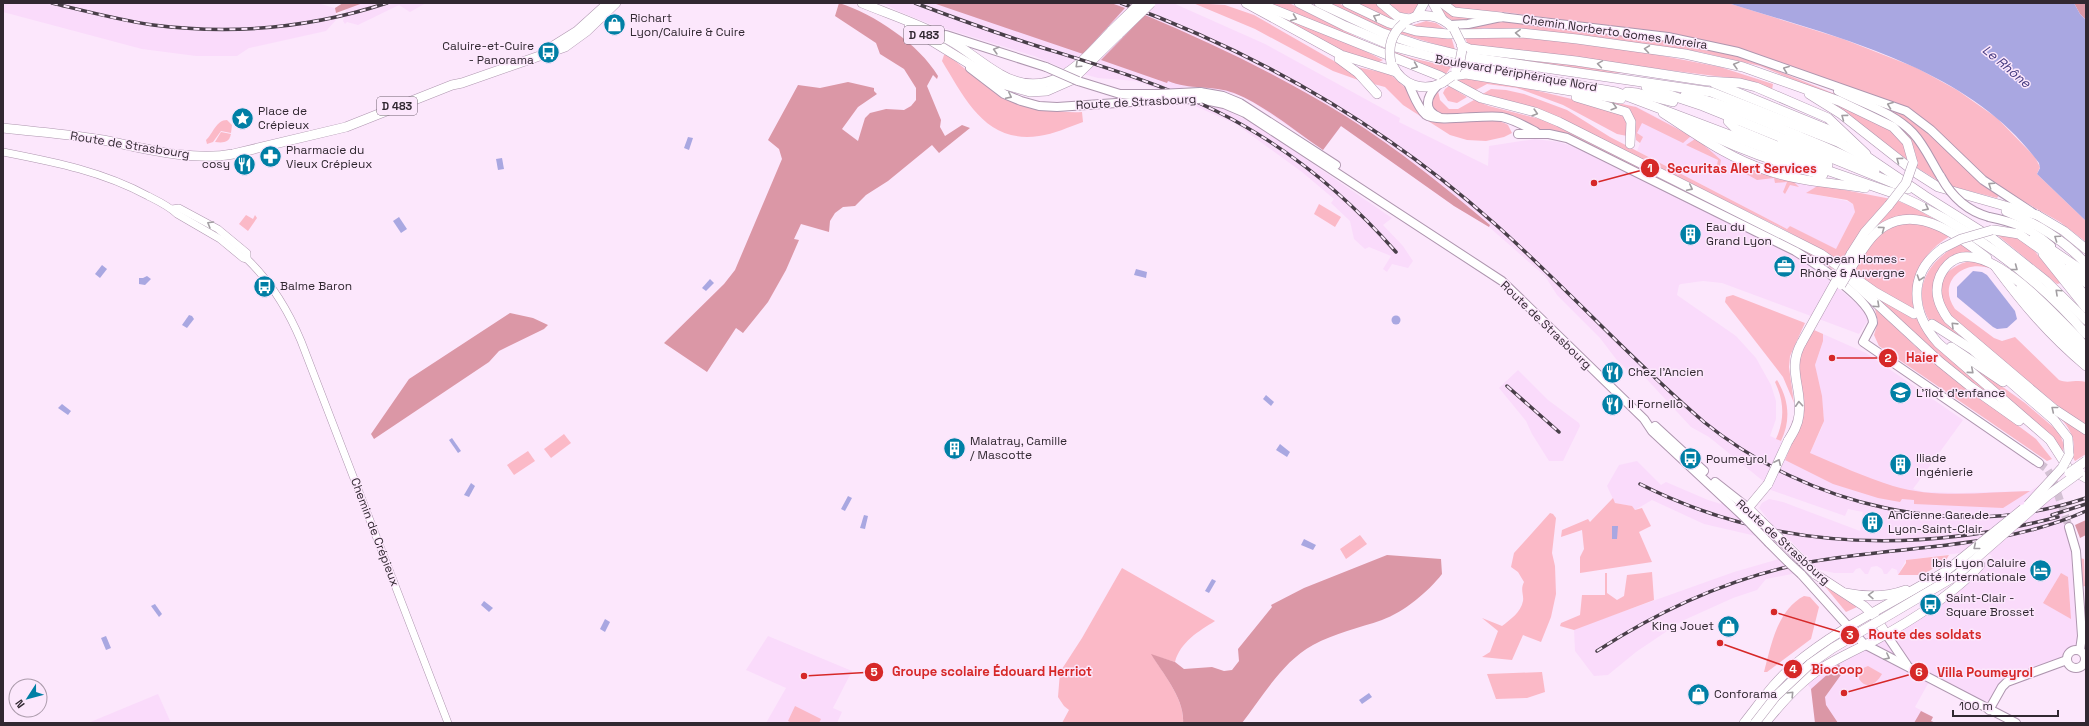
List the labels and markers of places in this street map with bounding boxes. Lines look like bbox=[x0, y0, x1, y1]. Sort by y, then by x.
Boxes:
place label: Richart Lyon/Caluire & Cuire bbox=[630, 10, 745, 40]
shop icon: Richart Lyon/Caluire & Cuire bbox=[601, 12, 627, 38]
place label: Caluire-et-Cuire - Panorama bbox=[442, 38, 534, 68]
bus stop icon: Caluire-et-Cuire - Panorama bbox=[536, 40, 562, 66]
place label: Place de Crépieux bbox=[258, 103, 309, 133]
place icon: Place de Crépieux bbox=[229, 105, 255, 131]
place label: Pharmacie du Vieux Crépieux bbox=[286, 142, 372, 172]
pharmacy icon: Pharmacie du Vieux Crépieux bbox=[257, 144, 283, 170]
restaurant icon: cosy bbox=[232, 151, 258, 177]
place label: cosy bbox=[202, 156, 230, 172]
callout: Securitas Alert Services bbox=[1640, 156, 1825, 181]
place label: Eau du Grand Lyon bbox=[1706, 219, 1772, 249]
building icon: Eau du Grand Lyon bbox=[1677, 221, 1703, 247]
place label: European Homes - Rhône & Auvergne bbox=[1800, 251, 1905, 281]
office icon: European Homes - Rhône & Auvergne bbox=[1772, 253, 1798, 279]
bus stop icon: Balme Baron bbox=[252, 273, 278, 299]
place label: Balme Baron bbox=[280, 278, 352, 294]
callout: Haier bbox=[1878, 345, 1946, 370]
restaurant icon: Chez l'Ancien bbox=[1600, 359, 1626, 385]
place label: Chez l'Ancien bbox=[1628, 364, 1704, 380]
school or university icon: L'îlot d'enfance bbox=[1887, 380, 1913, 406]
place label: L'îlot d'enfance bbox=[1916, 385, 2005, 401]
restaurant icon: Il Fornello bbox=[1600, 391, 1626, 417]
place label: Il Fornello bbox=[1628, 396, 1683, 412]
place label: Malatray, Camille / Mascotte bbox=[970, 433, 1067, 463]
building icon: Malatray, Camille / Mascotte bbox=[942, 435, 968, 461]
bus stop icon: Poumeyrol bbox=[1677, 446, 1703, 472]
place label: Iliade Ingénierie bbox=[1916, 450, 1973, 480]
place label: Poumeyrol bbox=[1706, 451, 1767, 467]
building icon: Iliade Ingénierie bbox=[1888, 452, 1914, 478]
place label: Ancienne Gare de Lyon-Saint-Clair bbox=[1888, 507, 1989, 537]
building icon: Ancienne Gare de Lyon-Saint-Clair bbox=[1860, 509, 1886, 535]
place label: Ibis Lyon Caluire Cité Internationale bbox=[1919, 555, 2026, 585]
hotel icon: Ibis Lyon Caluire Cité Internationale bbox=[2028, 557, 2054, 583]
place label: Saint-Clair - Square Brosset bbox=[1946, 590, 2035, 620]
bus stop icon: Saint-Clair - Square Brosset bbox=[1917, 592, 1943, 618]
shop icon: King Jouet bbox=[1716, 613, 1742, 639]
place label: King Jouet bbox=[1652, 618, 1714, 634]
callout: Route des soldats bbox=[1840, 622, 1989, 647]
callout: Biocoop bbox=[1783, 657, 1871, 682]
callout: Groupe scolaire Édouard Herriot bbox=[864, 659, 1100, 684]
callout: Villa Poumeyrol bbox=[1909, 660, 2041, 685]
shop icon: Conforama bbox=[1686, 681, 1712, 707]
place label: Conforama bbox=[1714, 686, 1777, 702]

